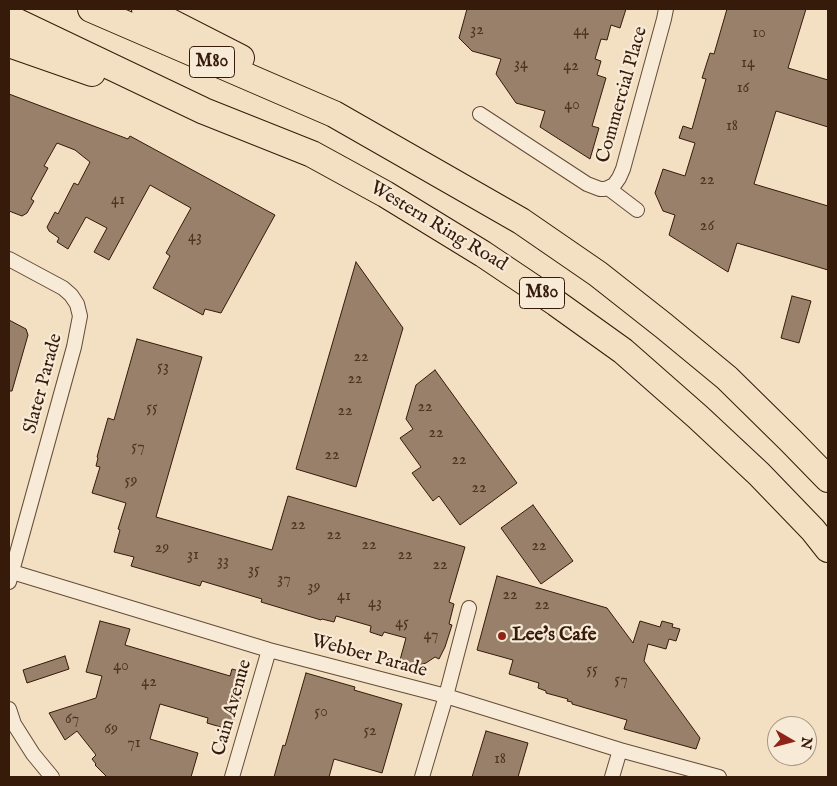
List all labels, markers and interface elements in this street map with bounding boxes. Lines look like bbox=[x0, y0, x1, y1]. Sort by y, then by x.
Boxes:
house number: 32 bbox=[470, 21, 484, 41]
house number: 44 bbox=[573, 22, 589, 42]
street label: Commercial Place bbox=[593, 24, 653, 166]
house number: 10 bbox=[752, 24, 766, 44]
road number: M80 bbox=[190, 46, 234, 78]
house number: 14 bbox=[741, 54, 755, 74]
house number: 34 bbox=[514, 55, 528, 75]
house number: 42 bbox=[563, 57, 579, 77]
house number: 16 bbox=[737, 79, 749, 99]
house number: 40 bbox=[564, 96, 580, 116]
house number: 18 bbox=[726, 117, 738, 137]
house number: 22 bbox=[699, 171, 715, 191]
street label: Western Ring Road bbox=[365, 177, 511, 277]
house number: 41 bbox=[111, 191, 125, 211]
house number: 26 bbox=[700, 217, 714, 237]
house number: 43 bbox=[188, 228, 202, 248]
road number: M80 bbox=[520, 278, 564, 308]
street label: Slater Parade bbox=[20, 331, 68, 437]
house number: 22 bbox=[353, 348, 369, 368]
house number: 53 bbox=[157, 358, 169, 378]
house number: 22 bbox=[347, 370, 363, 390]
house number: 22 bbox=[417, 398, 433, 418]
house number: 55 bbox=[146, 399, 158, 419]
house number: 22 bbox=[337, 402, 353, 422]
house number: 22 bbox=[428, 424, 444, 444]
house number: 57 bbox=[131, 438, 145, 458]
house number: 22 bbox=[324, 446, 340, 466]
house number: 22 bbox=[451, 451, 467, 471]
house number: 59 bbox=[125, 472, 137, 492]
house number: 22 bbox=[471, 479, 487, 499]
house number: 22 bbox=[290, 516, 306, 536]
house number: 22 bbox=[326, 526, 342, 546]
house number: 22 bbox=[361, 536, 377, 556]
house number: 22 bbox=[531, 537, 547, 557]
house number: 29 bbox=[155, 539, 169, 559]
house number: 31 bbox=[187, 546, 199, 566]
house number: 22 bbox=[397, 546, 413, 566]
house number: 33 bbox=[217, 552, 229, 572]
house number: 22 bbox=[432, 556, 448, 576]
house number: 35 bbox=[248, 561, 260, 581]
house number: 37 bbox=[277, 570, 291, 590]
house number: 39 bbox=[308, 578, 320, 598]
house number: 22 bbox=[502, 586, 518, 606]
house number: 41 bbox=[337, 587, 351, 607]
house number: 43 bbox=[368, 594, 382, 614]
house number: 22 bbox=[534, 596, 550, 616]
house number: 45 bbox=[395, 614, 409, 634]
place label: Lee's Cafe bbox=[512, 625, 596, 647]
house number: 47 bbox=[424, 626, 438, 646]
marker: Lee's Cafe bbox=[496, 630, 508, 642]
street label: Webber Parade bbox=[309, 631, 429, 683]
house number: 40 bbox=[113, 657, 129, 677]
street label: Cain Avenue bbox=[208, 657, 258, 759]
house number: 55 bbox=[586, 661, 598, 681]
house number: 57 bbox=[614, 671, 628, 691]
house number: 42 bbox=[141, 673, 157, 693]
house number: 50 bbox=[314, 703, 328, 723]
house number: 67 bbox=[65, 710, 79, 730]
north arrow bbox=[767, 716, 817, 766]
house number: 69 bbox=[104, 720, 118, 740]
house number: 52 bbox=[363, 722, 377, 742]
house number: 71 bbox=[127, 734, 141, 754]
text: N bbox=[796, 736, 816, 750]
house number: 18 bbox=[494, 750, 506, 770]

